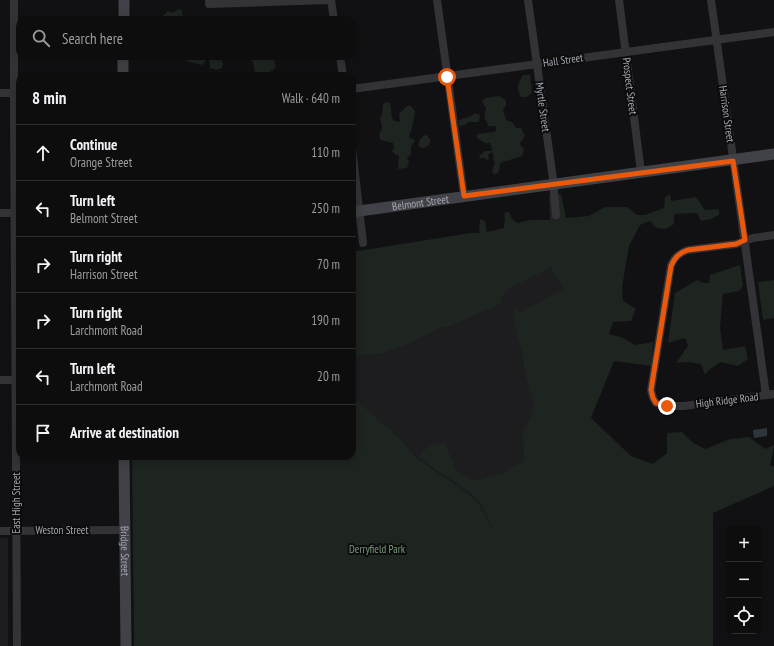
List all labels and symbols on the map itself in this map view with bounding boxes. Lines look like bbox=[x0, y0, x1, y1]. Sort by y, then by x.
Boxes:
street label: Hall Street bbox=[542, 50, 584, 70]
street label: Prospect Street bbox=[620, 57, 640, 115]
route start bbox=[438, 68, 456, 86]
street label: Myrtle Street bbox=[533, 81, 553, 133]
street label: Harrison Street bbox=[716, 85, 738, 143]
street label: Belmont Street bbox=[391, 192, 450, 213]
street label: High Ridge Road bbox=[695, 389, 759, 411]
route end bbox=[658, 397, 676, 415]
street label: East High Street bbox=[9, 472, 23, 534]
street label: Weston Street bbox=[36, 523, 88, 537]
street label: Bridge Street bbox=[118, 526, 132, 576]
park label: Derryfield Park bbox=[349, 542, 406, 556]

